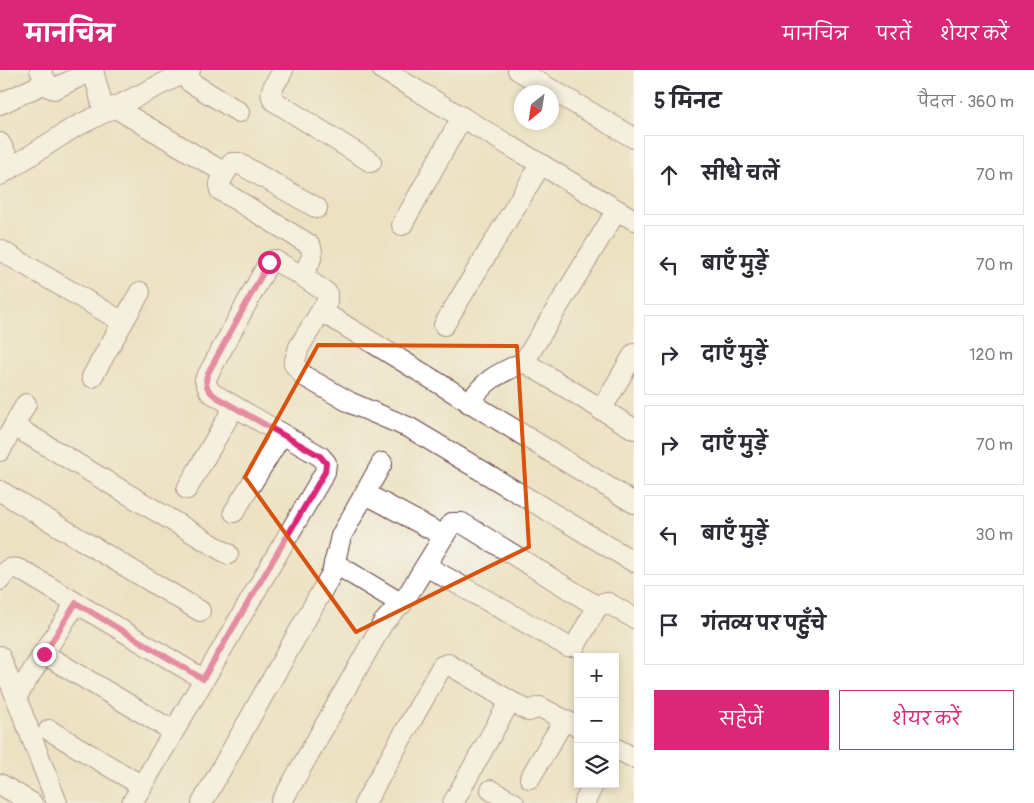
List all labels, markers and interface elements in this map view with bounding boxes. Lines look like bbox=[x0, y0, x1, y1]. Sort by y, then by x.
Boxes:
text: मानचित्र bbox=[25, 20, 114, 49]
text: मानचित्र bbox=[782, 23, 848, 46]
text: परतें bbox=[876, 23, 912, 46]
text: शेयर करें bbox=[940, 23, 1009, 46]
north arrow bbox=[514, 85, 559, 130]
text: 5 मिनट bbox=[654, 88, 721, 115]
text: पैदल · 360 m bbox=[918, 92, 1014, 112]
icon: ahead bbox=[655, 161, 683, 189]
text: सीधे चलें bbox=[702, 162, 779, 186]
text: 70 m bbox=[976, 165, 1013, 185]
route start bbox=[258, 251, 281, 274]
icon: left bbox=[655, 251, 683, 279]
text: बाएँ मुड़ें bbox=[702, 252, 768, 276]
text: 70 m bbox=[976, 255, 1013, 275]
icon: right bbox=[655, 341, 683, 369]
text: दाएँ मुड़ें bbox=[702, 342, 767, 366]
text: 120 m bbox=[969, 345, 1013, 365]
icon: right bbox=[655, 431, 683, 459]
text: दाएँ मुड़ें bbox=[702, 432, 767, 456]
text: 70 m bbox=[976, 435, 1013, 455]
icon: left bbox=[655, 521, 683, 549]
text: बाएँ मुड़ें bbox=[702, 522, 768, 546]
text: 30 m bbox=[975, 525, 1013, 545]
icon: arrive bbox=[655, 611, 683, 639]
text: गंतव्य पर पहुँचे bbox=[702, 612, 826, 636]
route end bbox=[33, 643, 56, 666]
map controls bbox=[574, 653, 619, 788]
button: + bbox=[574, 653, 619, 698]
button: सहेजें bbox=[654, 690, 829, 750]
button: शेयर करें bbox=[839, 690, 1014, 750]
button: − bbox=[574, 698, 619, 743]
button: layers bbox=[574, 743, 619, 788]

